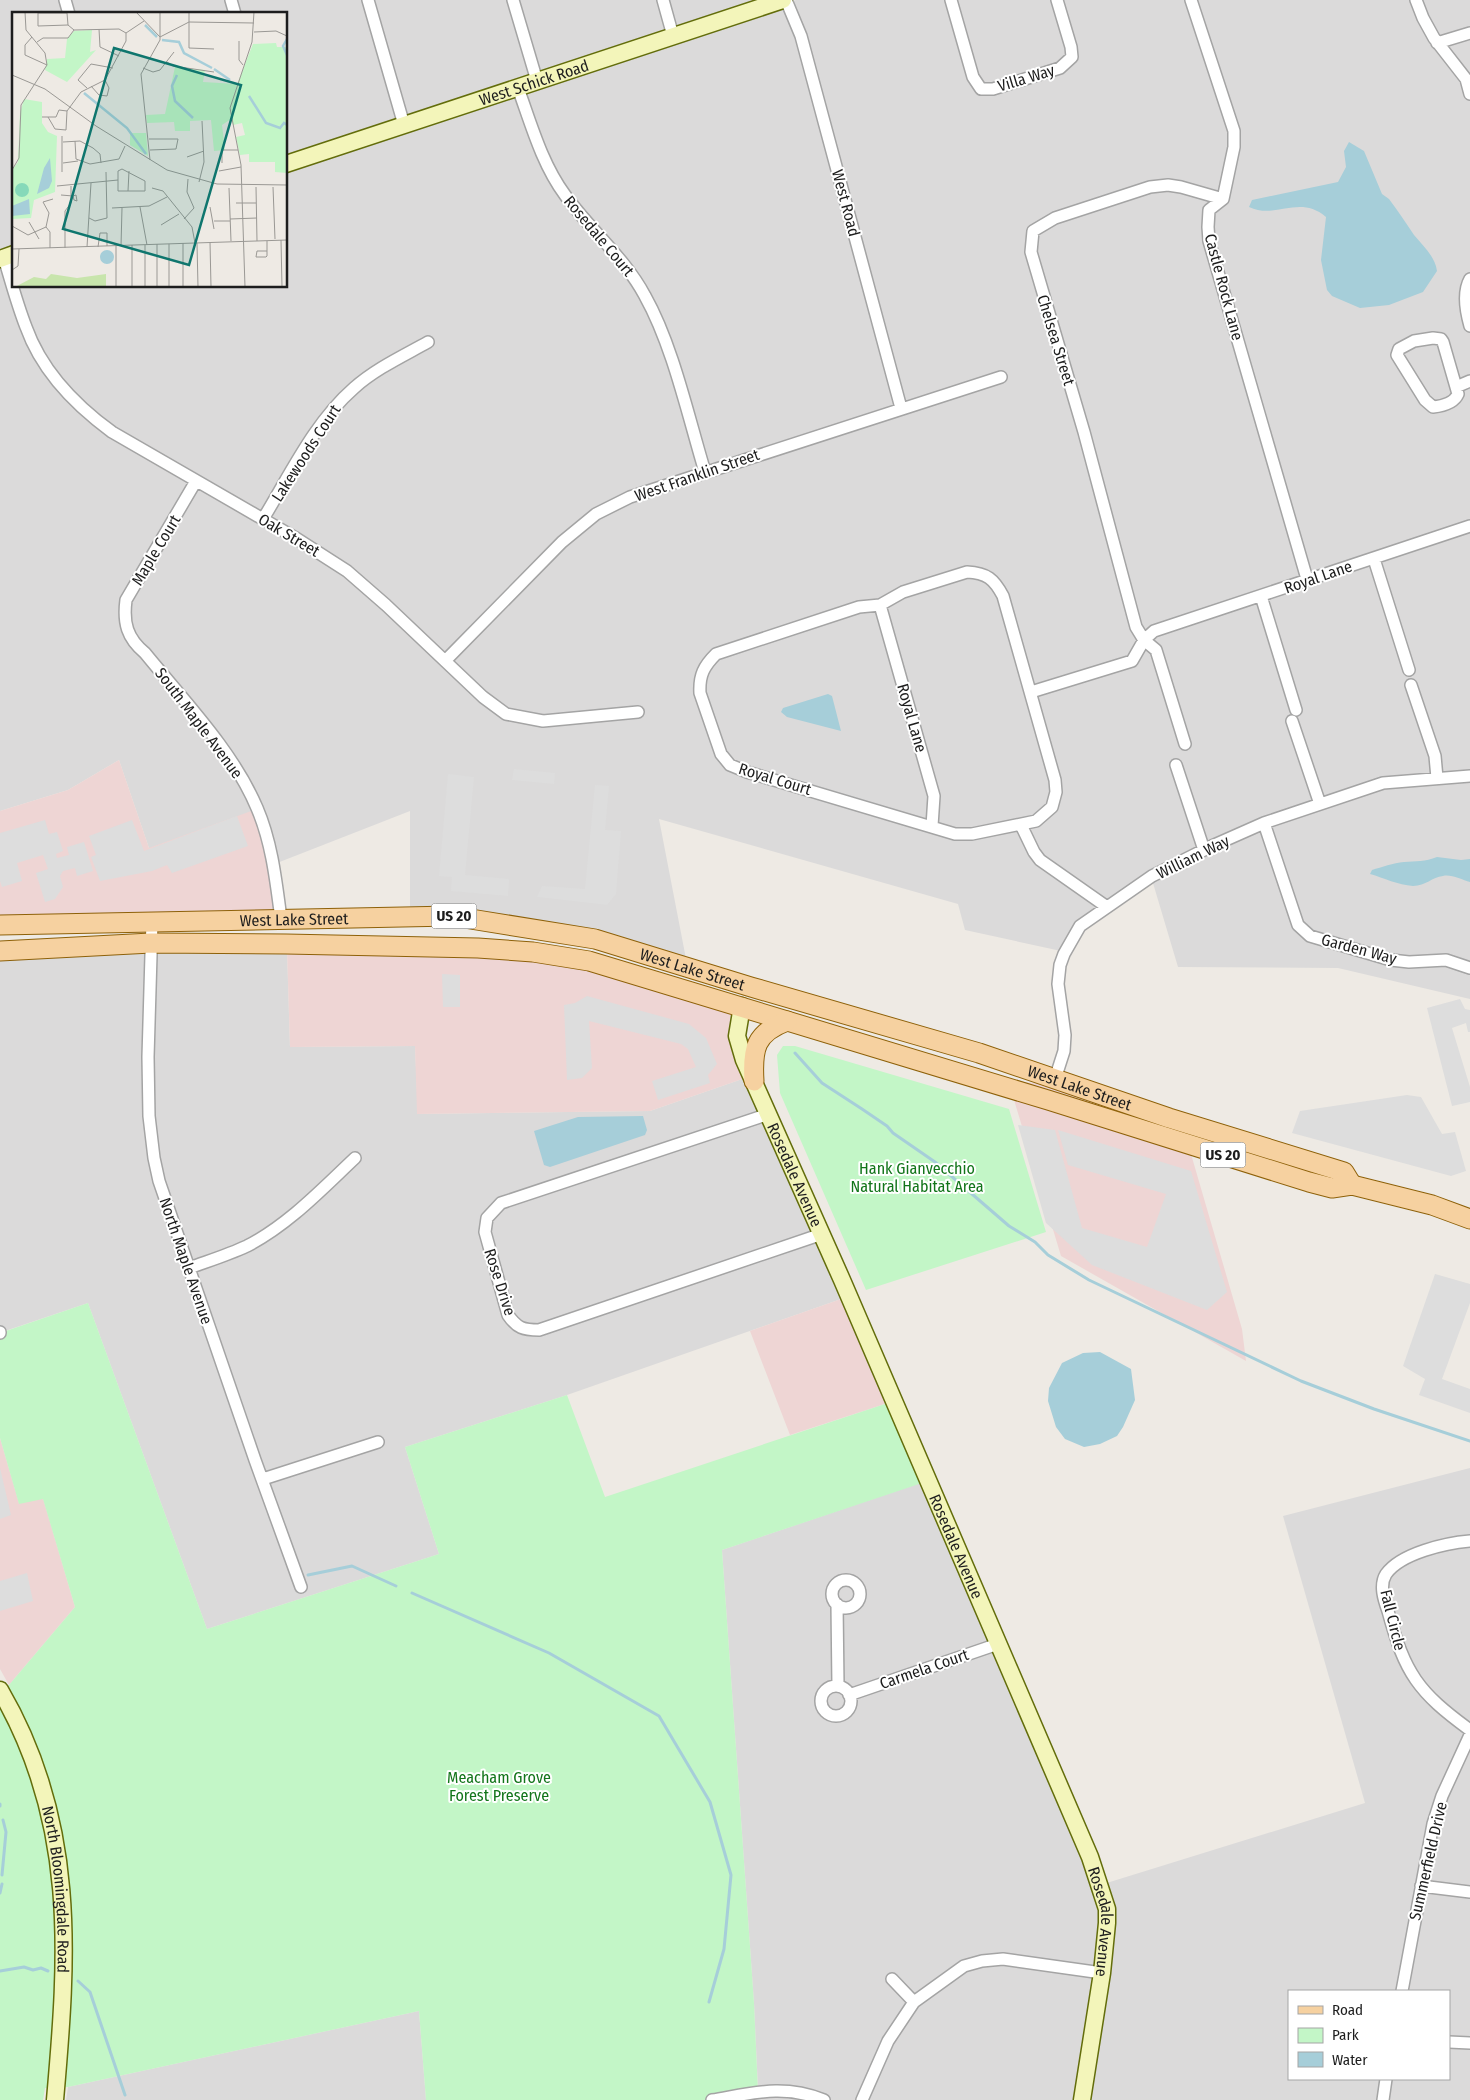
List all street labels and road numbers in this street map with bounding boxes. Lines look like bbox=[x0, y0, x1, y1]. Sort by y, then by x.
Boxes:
street label: West Schick Road bbox=[477, 55, 591, 109]
street label: Villa Way bbox=[995, 60, 1058, 96]
street label: West Road bbox=[828, 167, 864, 239]
street label: Rosedale Court bbox=[560, 192, 639, 281]
street label: Castle Rock Lane bbox=[1201, 232, 1247, 342]
street label: Chelsea Street bbox=[1033, 292, 1079, 388]
street label: Lakewoods Court bbox=[268, 400, 345, 505]
street label: West Franklin Street bbox=[632, 445, 763, 505]
street label: Oak Street bbox=[255, 509, 324, 561]
street label: Maple Court bbox=[128, 511, 185, 589]
street label: Royal Lane bbox=[1282, 557, 1355, 597]
street label: South Maple Avenue bbox=[151, 664, 247, 782]
street label: Royal Lane bbox=[893, 681, 931, 755]
street label: Royal Court bbox=[736, 759, 814, 799]
street label: William Way bbox=[1153, 831, 1233, 883]
road number: US 20 bbox=[432, 904, 476, 928]
street label: West Lake Street bbox=[239, 909, 349, 930]
street label: Garden Way bbox=[1319, 930, 1400, 968]
street label: West Lake Street bbox=[638, 944, 748, 994]
street label: West Lake Street bbox=[1025, 1061, 1135, 1114]
street label: Rosedale Avenue bbox=[764, 1120, 827, 1230]
road number: US 20 bbox=[1200, 1142, 1246, 1168]
street label: North Maple Avenue bbox=[155, 1195, 217, 1327]
street label: Rose Drive bbox=[480, 1246, 520, 1318]
street label: Rosedale Avenue bbox=[926, 1491, 987, 1601]
street label: Fall Circle bbox=[1376, 1588, 1410, 1653]
street label: Carmela Court bbox=[877, 1645, 972, 1693]
street label: Summerfield Drive bbox=[1405, 1800, 1451, 1922]
street label: North Bloomingdale Road bbox=[38, 1804, 73, 1973]
street label: Rosedale Avenue bbox=[1084, 1864, 1117, 1978]

